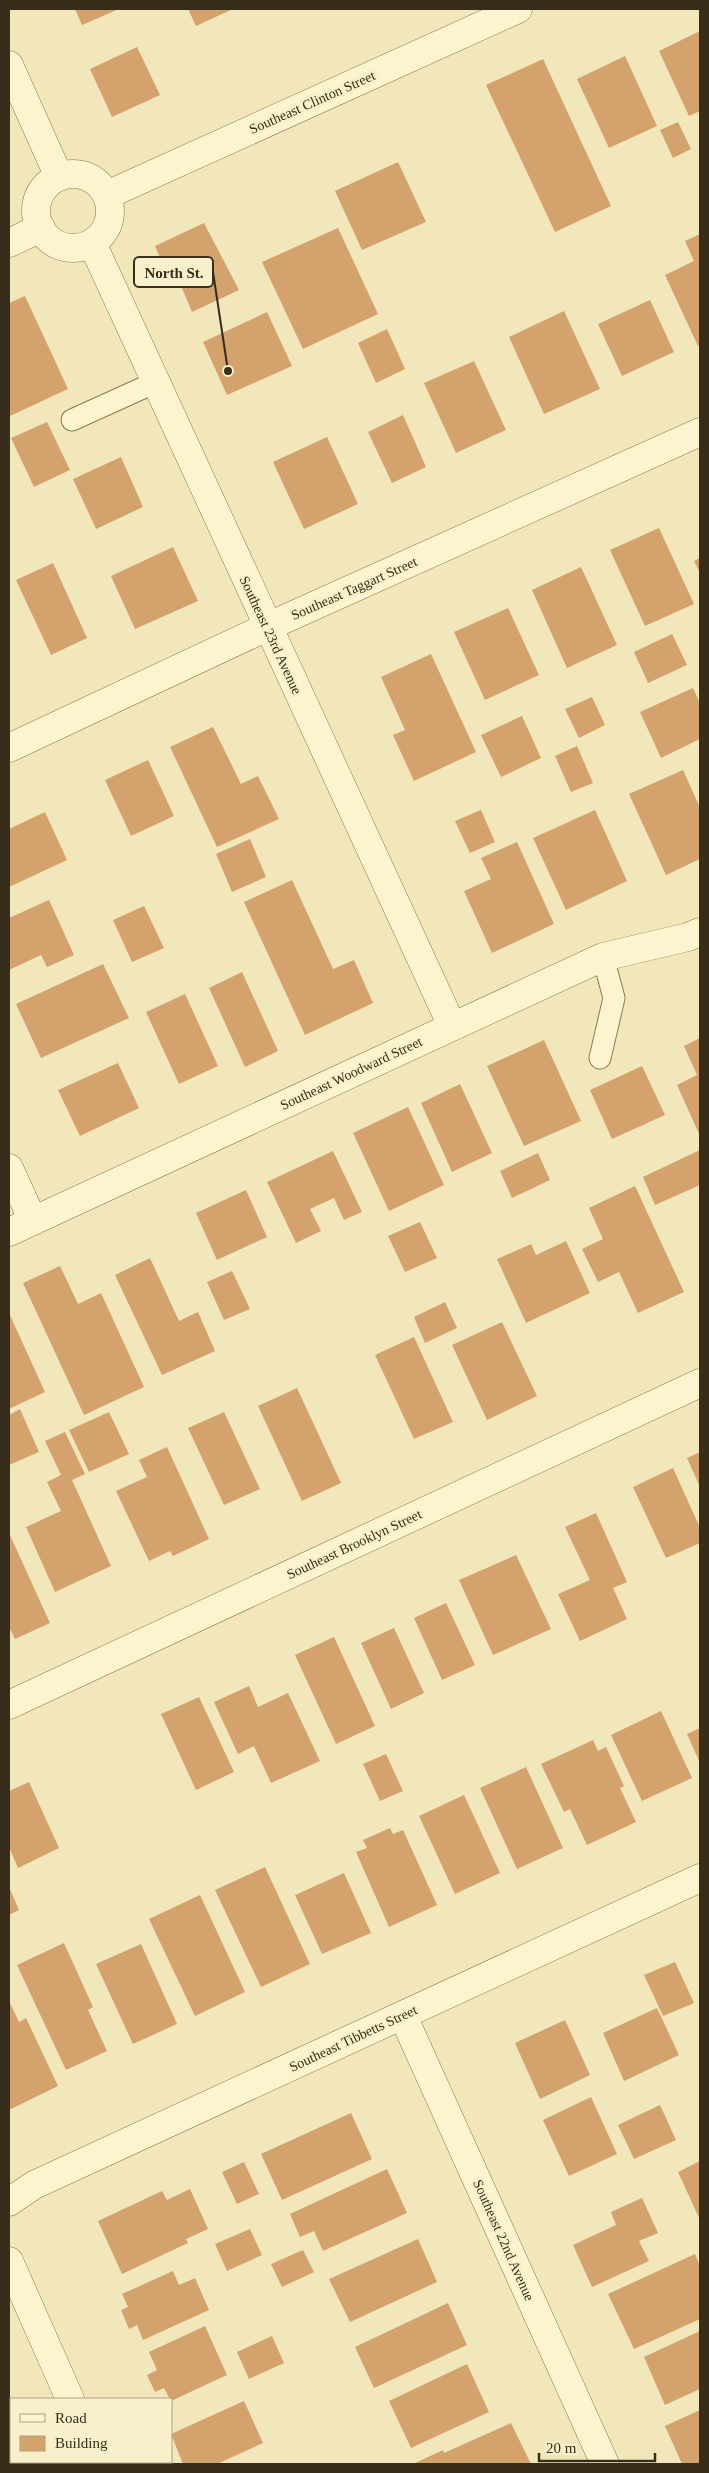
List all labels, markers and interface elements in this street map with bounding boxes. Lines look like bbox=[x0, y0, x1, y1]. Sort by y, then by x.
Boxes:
street label: Southeast Clinton Street bbox=[247, 68, 378, 137]
callout: North St. bbox=[134, 257, 213, 287]
text: North St. bbox=[144, 265, 204, 281]
street label: Southeast Taggart Street bbox=[289, 554, 420, 623]
street label: Southeast 23rd Avenue bbox=[237, 574, 305, 697]
street label: Southeast Woodward Street bbox=[278, 1034, 425, 1113]
street label: Southeast Brooklyn Street bbox=[284, 1507, 424, 1582]
street label: Southeast Tibbetts Street bbox=[287, 2002, 420, 2075]
street label: Southeast 22nd Avenue bbox=[470, 2177, 537, 2303]
legend bbox=[10, 2398, 172, 2463]
text: Road bbox=[55, 2410, 87, 2426]
scale bar bbox=[539, 2430, 655, 2462]
text: Building bbox=[55, 2435, 108, 2451]
text: 20 m bbox=[546, 2440, 577, 2456]

